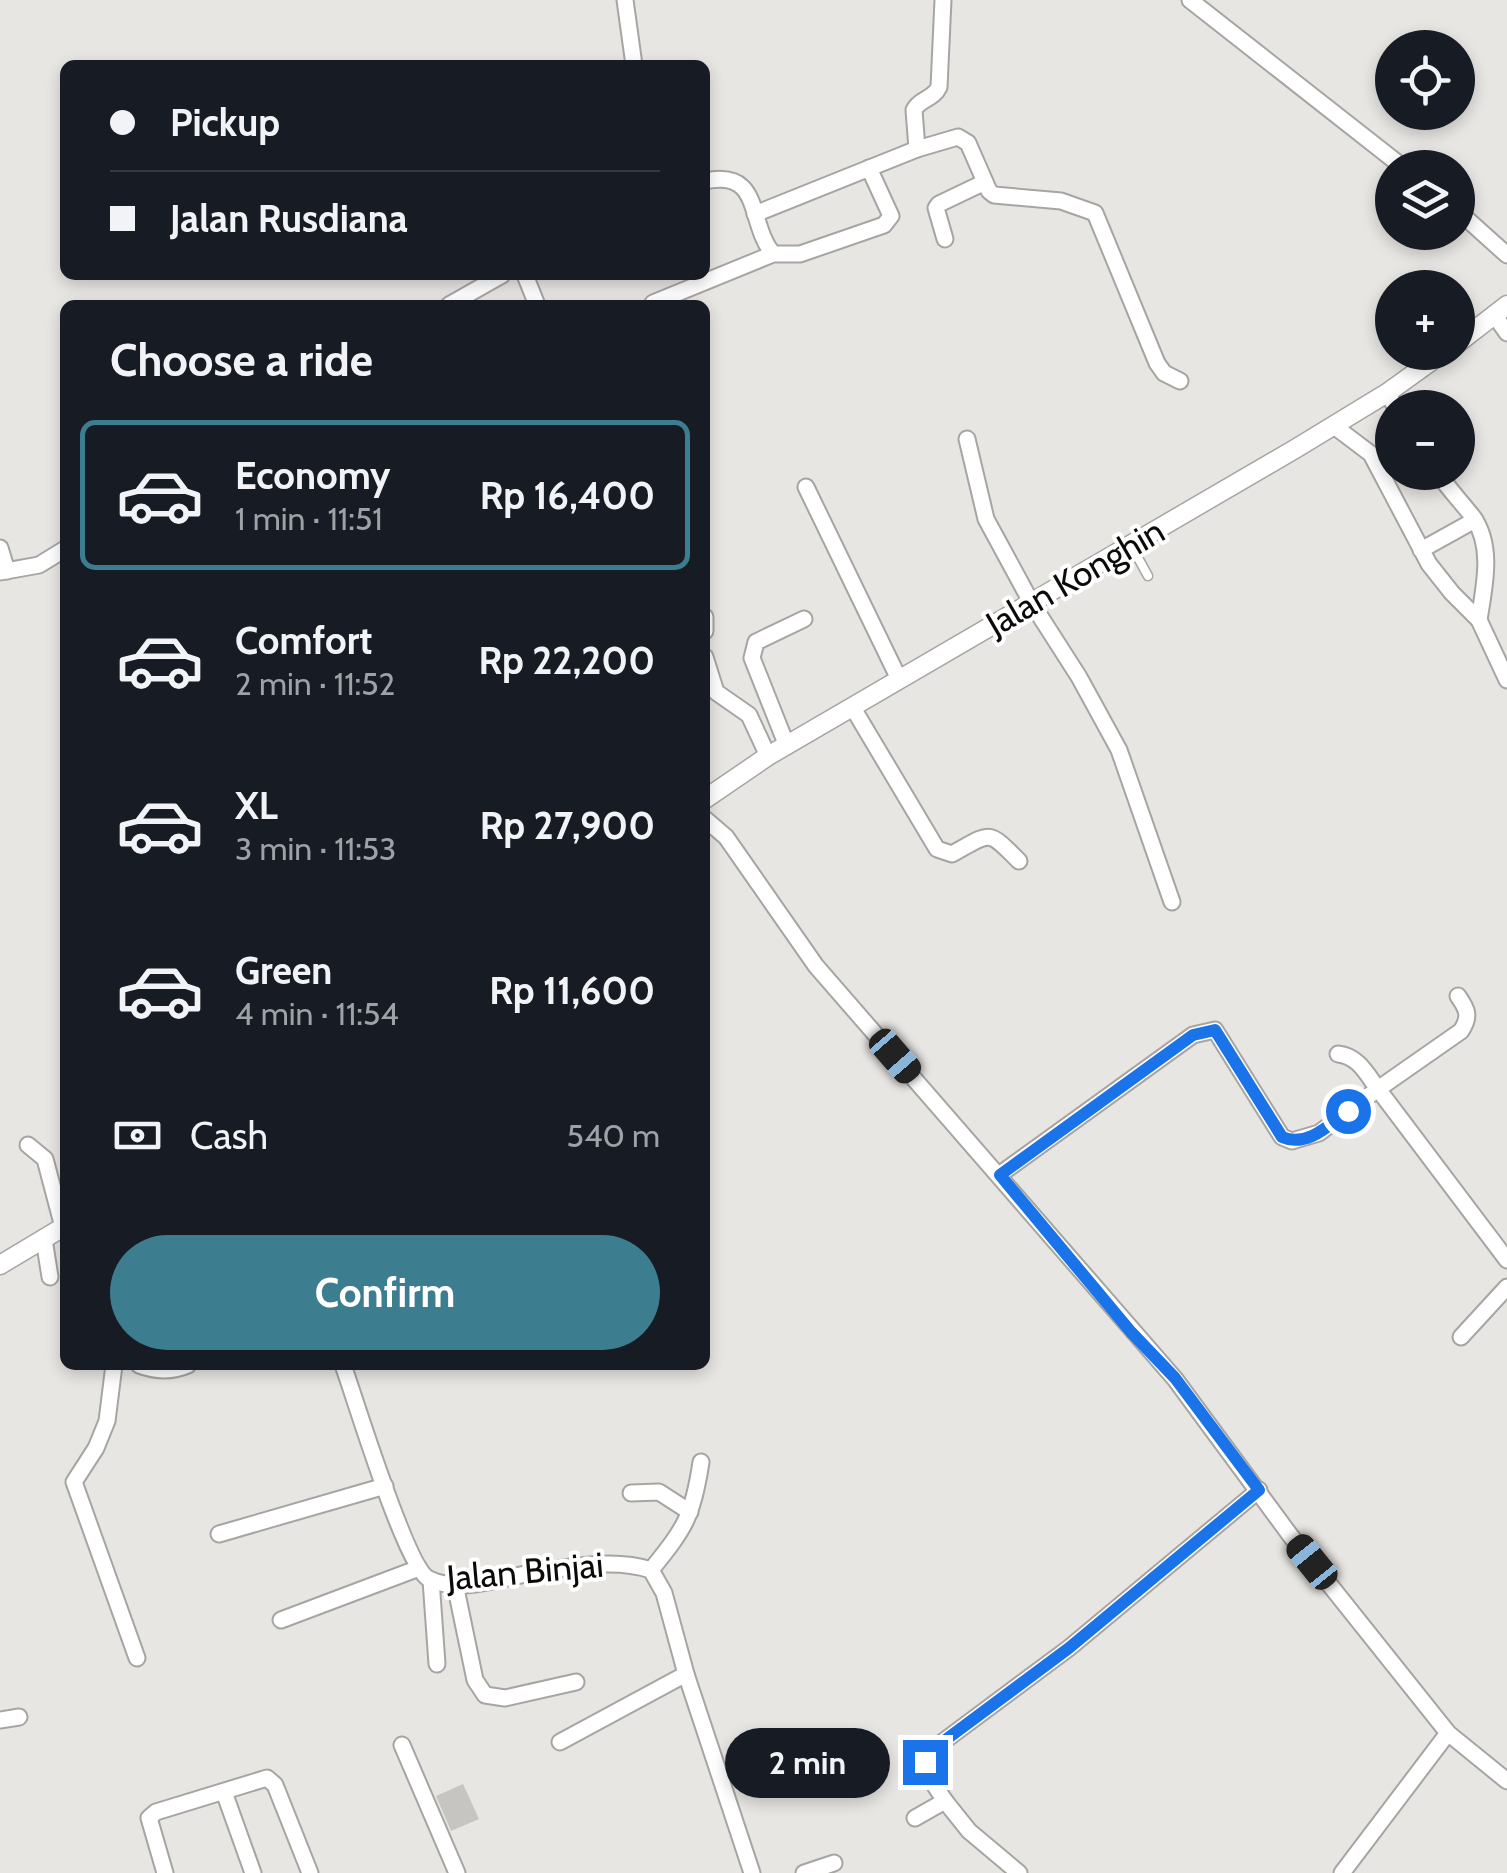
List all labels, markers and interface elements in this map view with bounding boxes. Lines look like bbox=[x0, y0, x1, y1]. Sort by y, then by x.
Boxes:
map controls bbox=[1375, 30, 1475, 490]
button: locate bbox=[1375, 30, 1475, 130]
text: Pickup bbox=[170, 99, 280, 146]
button: layers bbox=[1375, 150, 1475, 250]
text: Jalan Rusdiana bbox=[170, 195, 408, 242]
button: + bbox=[1375, 270, 1475, 370]
text: Choose a ride bbox=[110, 333, 373, 387]
button: − bbox=[1375, 390, 1475, 490]
icon: car bbox=[115, 450, 205, 540]
text: Economy bbox=[235, 452, 390, 499]
text: Rp 16,400 bbox=[480, 472, 655, 519]
text: 1 min · 11:51 bbox=[235, 499, 383, 538]
street label: Jalan Konghin bbox=[977, 509, 1172, 646]
icon: car bbox=[115, 615, 205, 705]
text: Comfort bbox=[235, 617, 372, 664]
text: Rp 22,200 bbox=[478, 637, 655, 684]
text: 2 min · 11:52 bbox=[235, 664, 395, 703]
icon: car bbox=[115, 780, 205, 870]
text: XL bbox=[235, 782, 278, 829]
text: Rp 27,900 bbox=[480, 802, 655, 849]
text: 3 min · 11:53 bbox=[235, 829, 396, 868]
icon: car bbox=[115, 945, 205, 1035]
text: Green bbox=[235, 947, 332, 994]
text: Rp 11,600 bbox=[489, 967, 655, 1014]
text: 4 min · 11:54 bbox=[235, 994, 399, 1033]
car bbox=[864, 1024, 926, 1088]
route start bbox=[1326, 1089, 1371, 1134]
icon: cash bbox=[110, 1108, 165, 1163]
text: Cash bbox=[190, 1112, 268, 1159]
text: 540 m bbox=[567, 1116, 660, 1155]
button: Confirm bbox=[110, 1235, 660, 1350]
car bbox=[1281, 1529, 1343, 1595]
street label: Jalan Binjai bbox=[444, 1543, 605, 1599]
callout: 2 min bbox=[725, 1727, 890, 1797]
route end bbox=[903, 1740, 948, 1785]
text: 2 min bbox=[769, 1743, 846, 1782]

